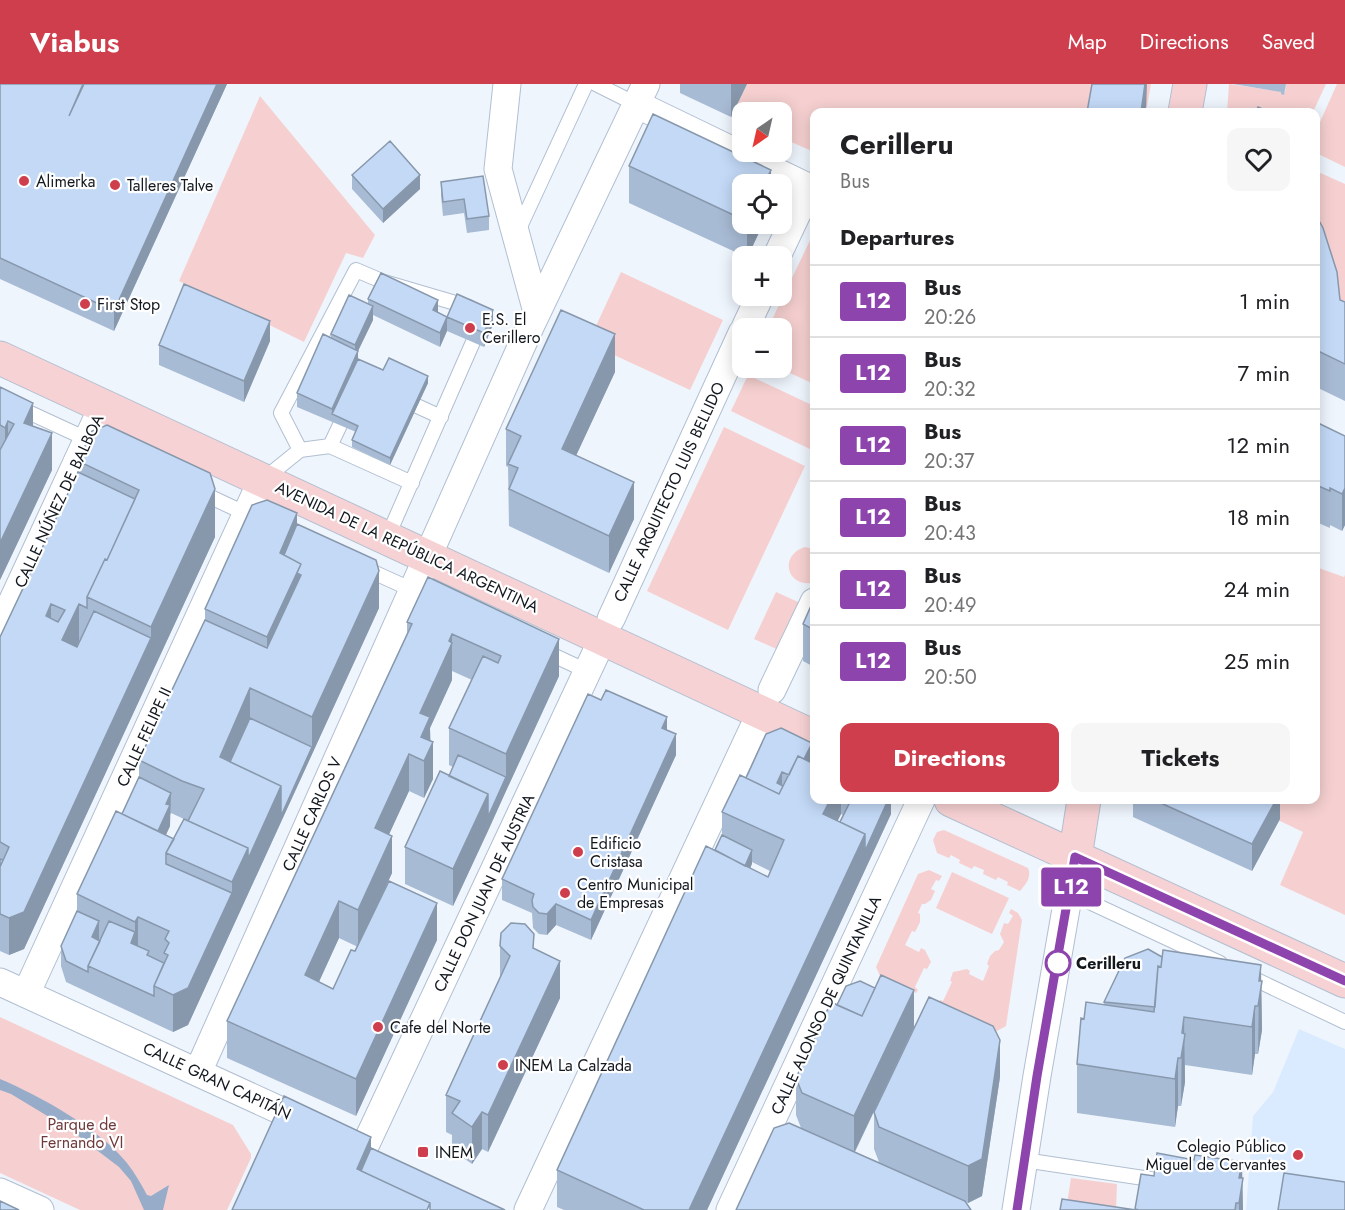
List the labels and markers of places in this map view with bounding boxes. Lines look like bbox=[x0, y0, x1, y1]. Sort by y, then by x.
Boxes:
place label: Alimerka bbox=[36, 170, 95, 193]
marker: Alimerka bbox=[17, 174, 31, 188]
place label: Talleres Talve bbox=[127, 174, 213, 197]
marker: Talleres Talve bbox=[108, 178, 122, 192]
place label: First Stop bbox=[97, 293, 160, 316]
marker: First Stop bbox=[78, 297, 92, 311]
place label: E.S. El Cerillero bbox=[482, 308, 541, 349]
marker: E.S. El Cerillero bbox=[463, 321, 477, 335]
place label: Edificio Cristasa bbox=[590, 832, 643, 873]
marker: Edificio Cristasa bbox=[571, 845, 585, 859]
place label: Centro Municipal de Empresas bbox=[577, 873, 693, 914]
marker: Centro Municipal de Empresas bbox=[558, 886, 572, 900]
marker: Cerilleru bbox=[1045, 950, 1071, 976]
place label: Cerilleru bbox=[1076, 952, 1141, 975]
place label: Cafe del Norte bbox=[390, 1016, 491, 1039]
marker: Cafe del Norte bbox=[371, 1020, 385, 1034]
place label: INEM La Calzada bbox=[515, 1054, 632, 1077]
marker: INEM La Calzada bbox=[496, 1058, 510, 1072]
place label: Colegio Público Miguel de Cervantes bbox=[1146, 1135, 1286, 1176]
place label: INEM bbox=[435, 1141, 473, 1164]
marker: INEM bbox=[416, 1145, 430, 1159]
marker: Colegio Público Miguel de Cervantes bbox=[1291, 1148, 1305, 1162]

